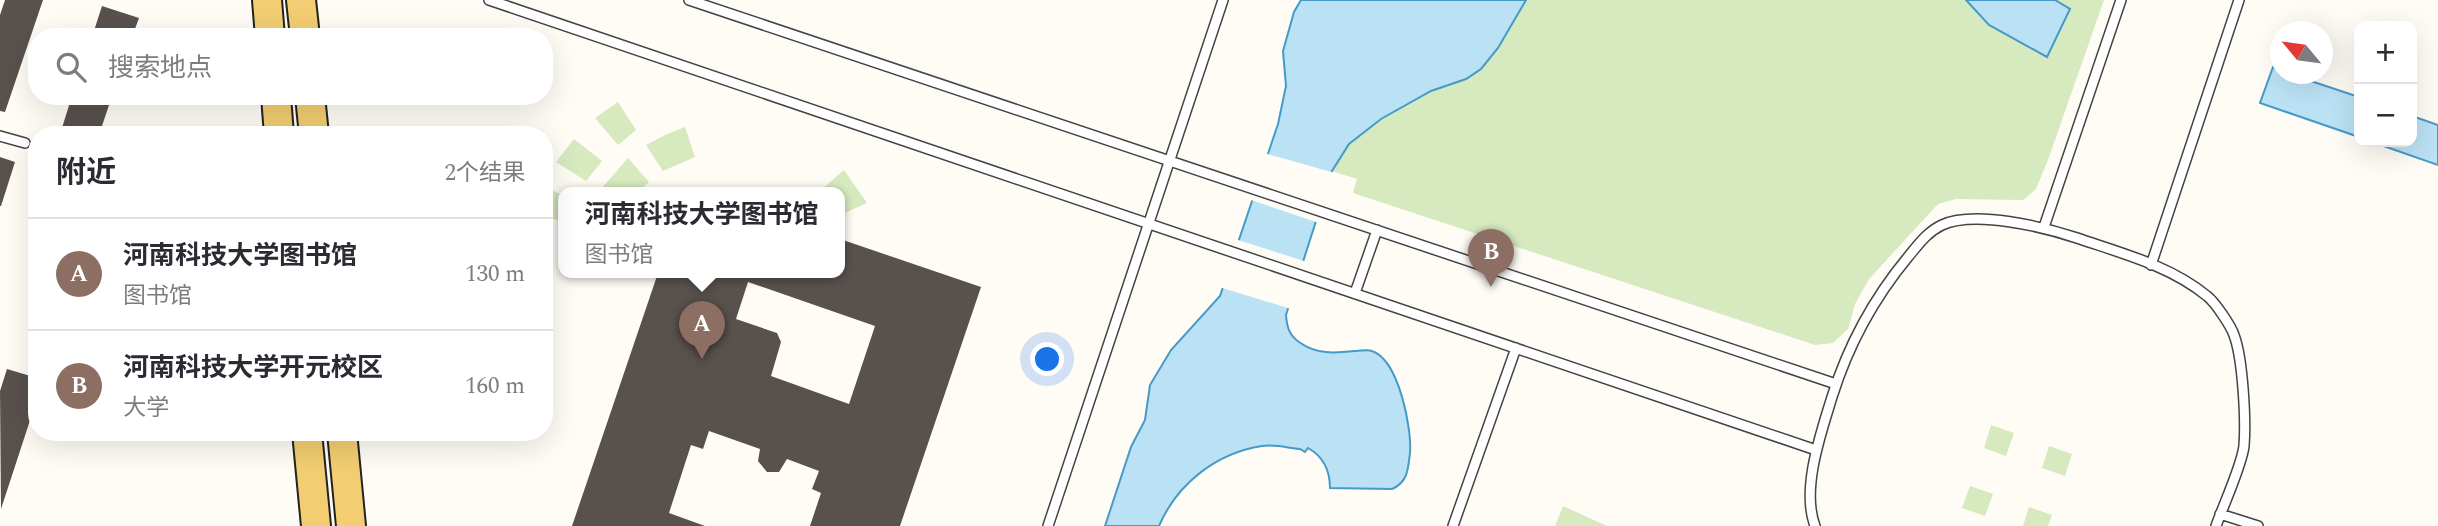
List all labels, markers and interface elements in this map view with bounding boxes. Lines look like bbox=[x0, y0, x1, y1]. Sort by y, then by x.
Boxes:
north arrow bbox=[2270, 21, 2333, 84]
map controls bbox=[2354, 21, 2417, 147]
button: + bbox=[2354, 21, 2417, 84]
search box bbox=[28, 28, 553, 105]
icon: search bbox=[52, 48, 90, 86]
text: 搜索地点 bbox=[108, 48, 212, 88]
button: − bbox=[2354, 84, 2417, 147]
text: 附近 bbox=[56, 150, 116, 196]
text: 2个结果 bbox=[445, 156, 525, 191]
popup bbox=[558, 187, 845, 278]
text: 河南科技大学图书馆 bbox=[584, 195, 819, 235]
pin: B bbox=[1468, 229, 1514, 287]
text: 河南科技大学图书馆 bbox=[123, 236, 357, 276]
text: 图书馆 bbox=[584, 238, 653, 273]
text: A bbox=[70, 257, 88, 292]
text: 130 m bbox=[465, 257, 525, 292]
text: 图书馆 bbox=[123, 279, 192, 314]
pin: A bbox=[679, 301, 725, 359]
your location bbox=[1030, 342, 1064, 376]
text: 河南科技大学开元校区 bbox=[123, 348, 383, 388]
text: B bbox=[71, 369, 87, 404]
text: 160 m bbox=[465, 369, 525, 404]
text: 大学 bbox=[123, 391, 169, 426]

